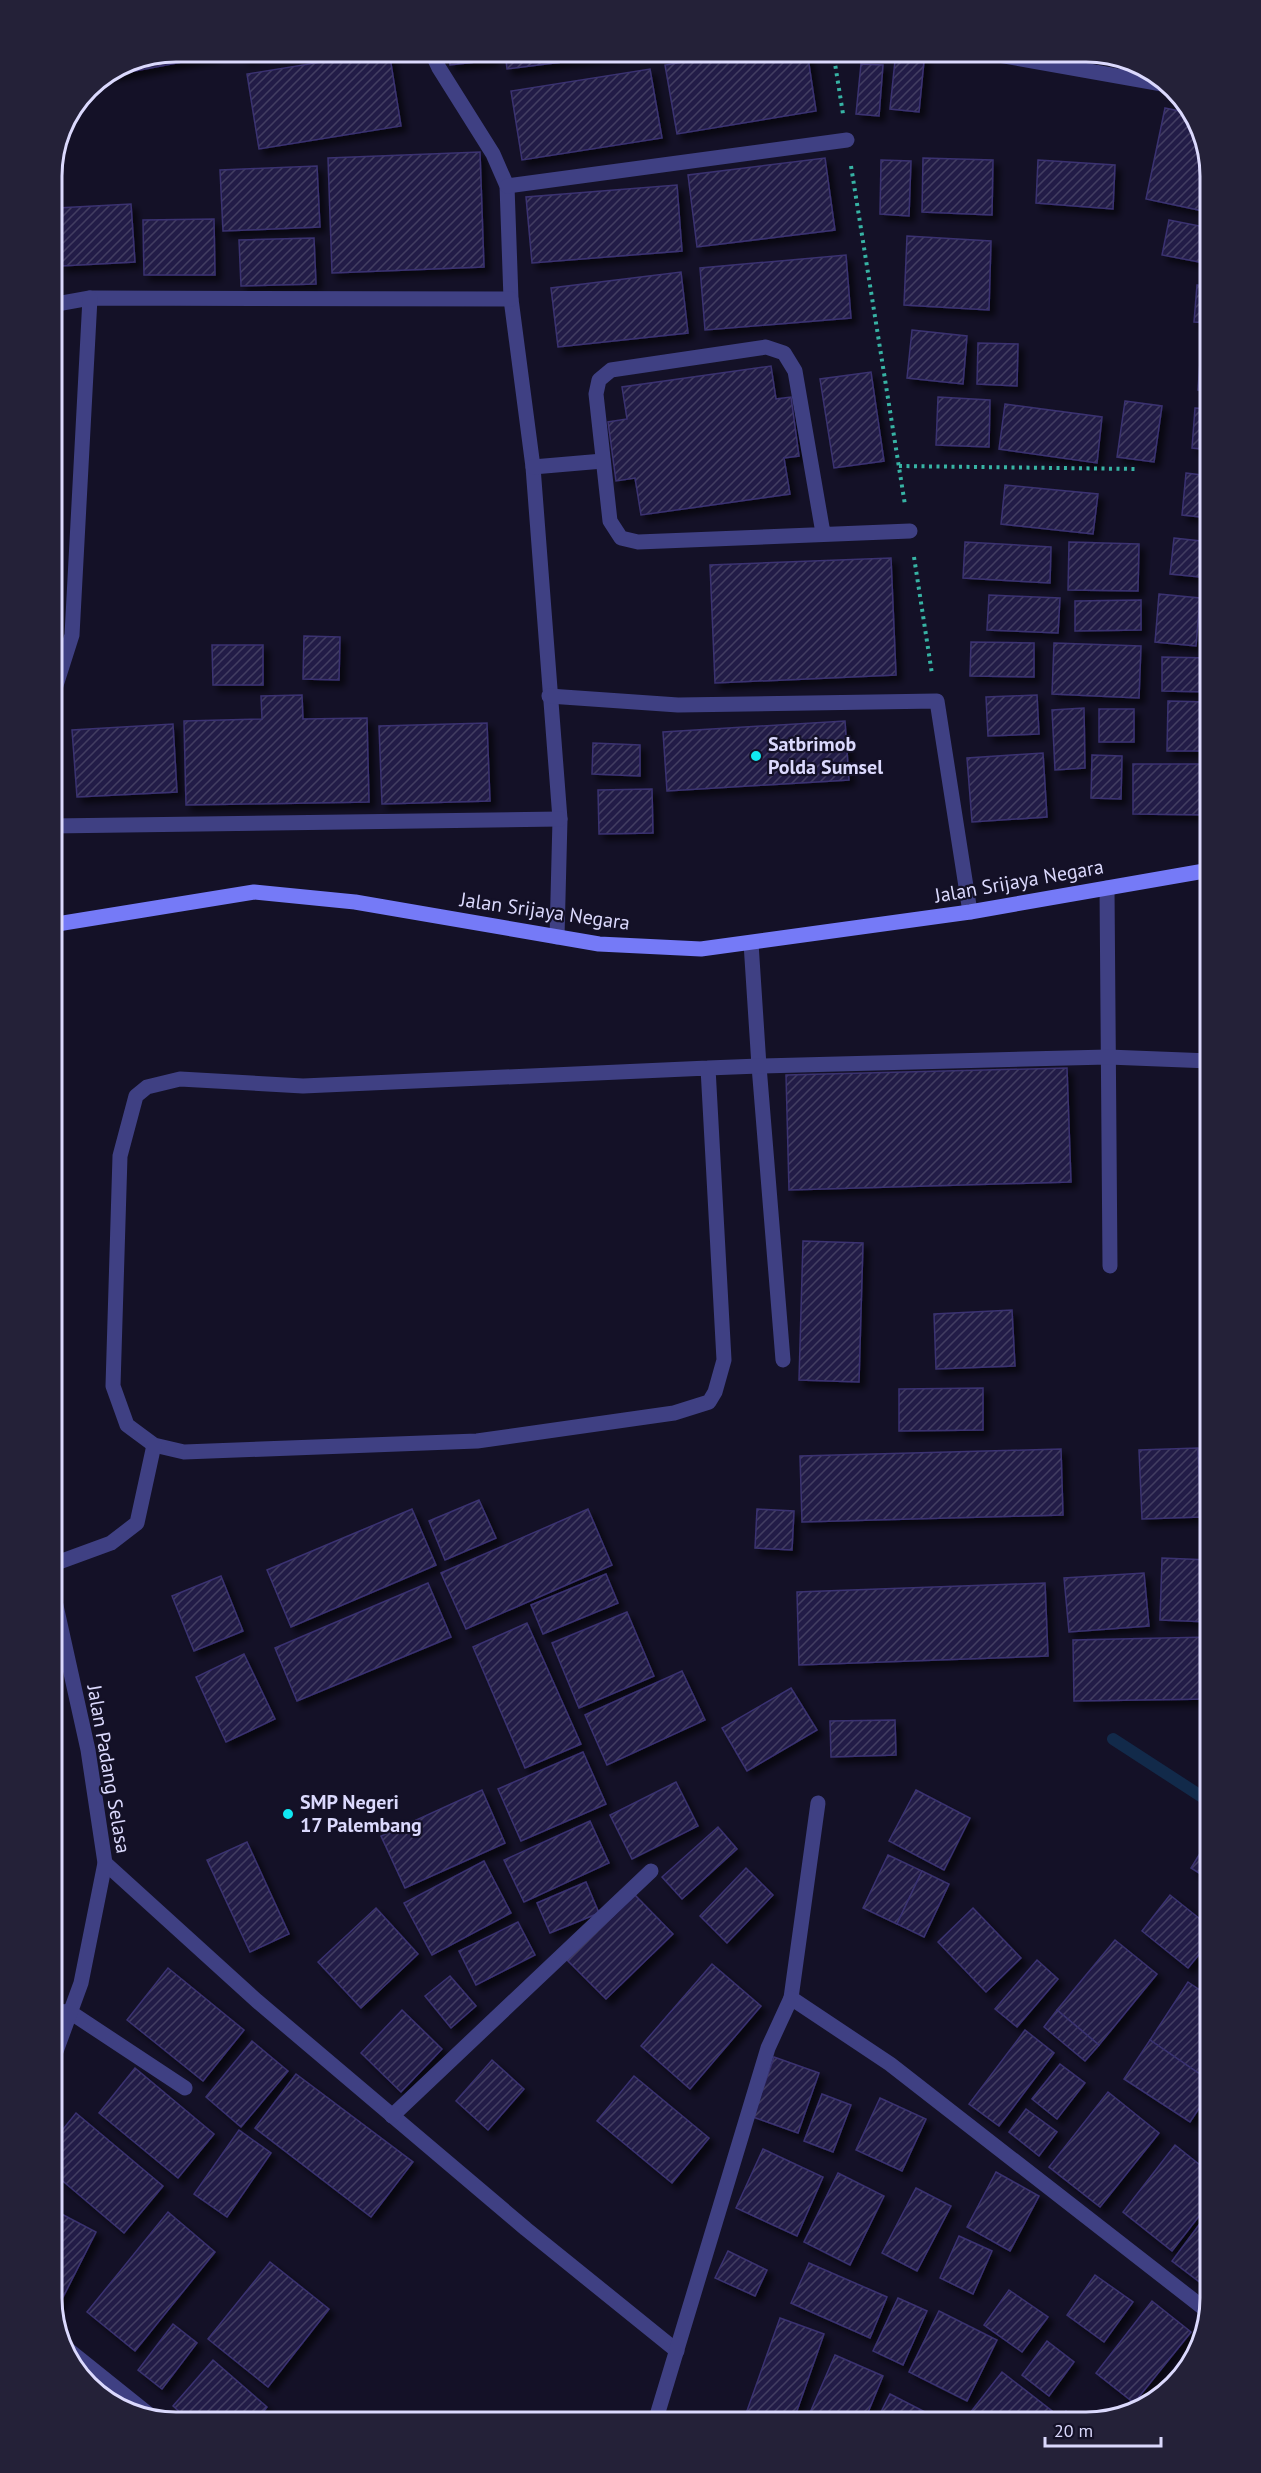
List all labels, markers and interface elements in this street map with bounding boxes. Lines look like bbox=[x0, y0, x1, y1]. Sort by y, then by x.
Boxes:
place label: Satbrimob Polda Sumsel bbox=[768, 731, 883, 780]
marker: Satbrimob Polda Sumsel bbox=[749, 749, 763, 763]
street label: Jalan Srijaya Negara bbox=[931, 853, 1106, 909]
street label: Jalan Srijaya Negara bbox=[457, 886, 632, 936]
street label: Jalan Padang Selasa bbox=[81, 1682, 137, 1855]
place label: SMP Negeri 17 Palembang bbox=[300, 1789, 422, 1838]
marker: SMP Negeri 17 Palembang bbox=[281, 1807, 295, 1821]
scale bar bbox=[1045, 2410, 1160, 2448]
text: 20 m bbox=[1054, 2419, 1093, 2442]

